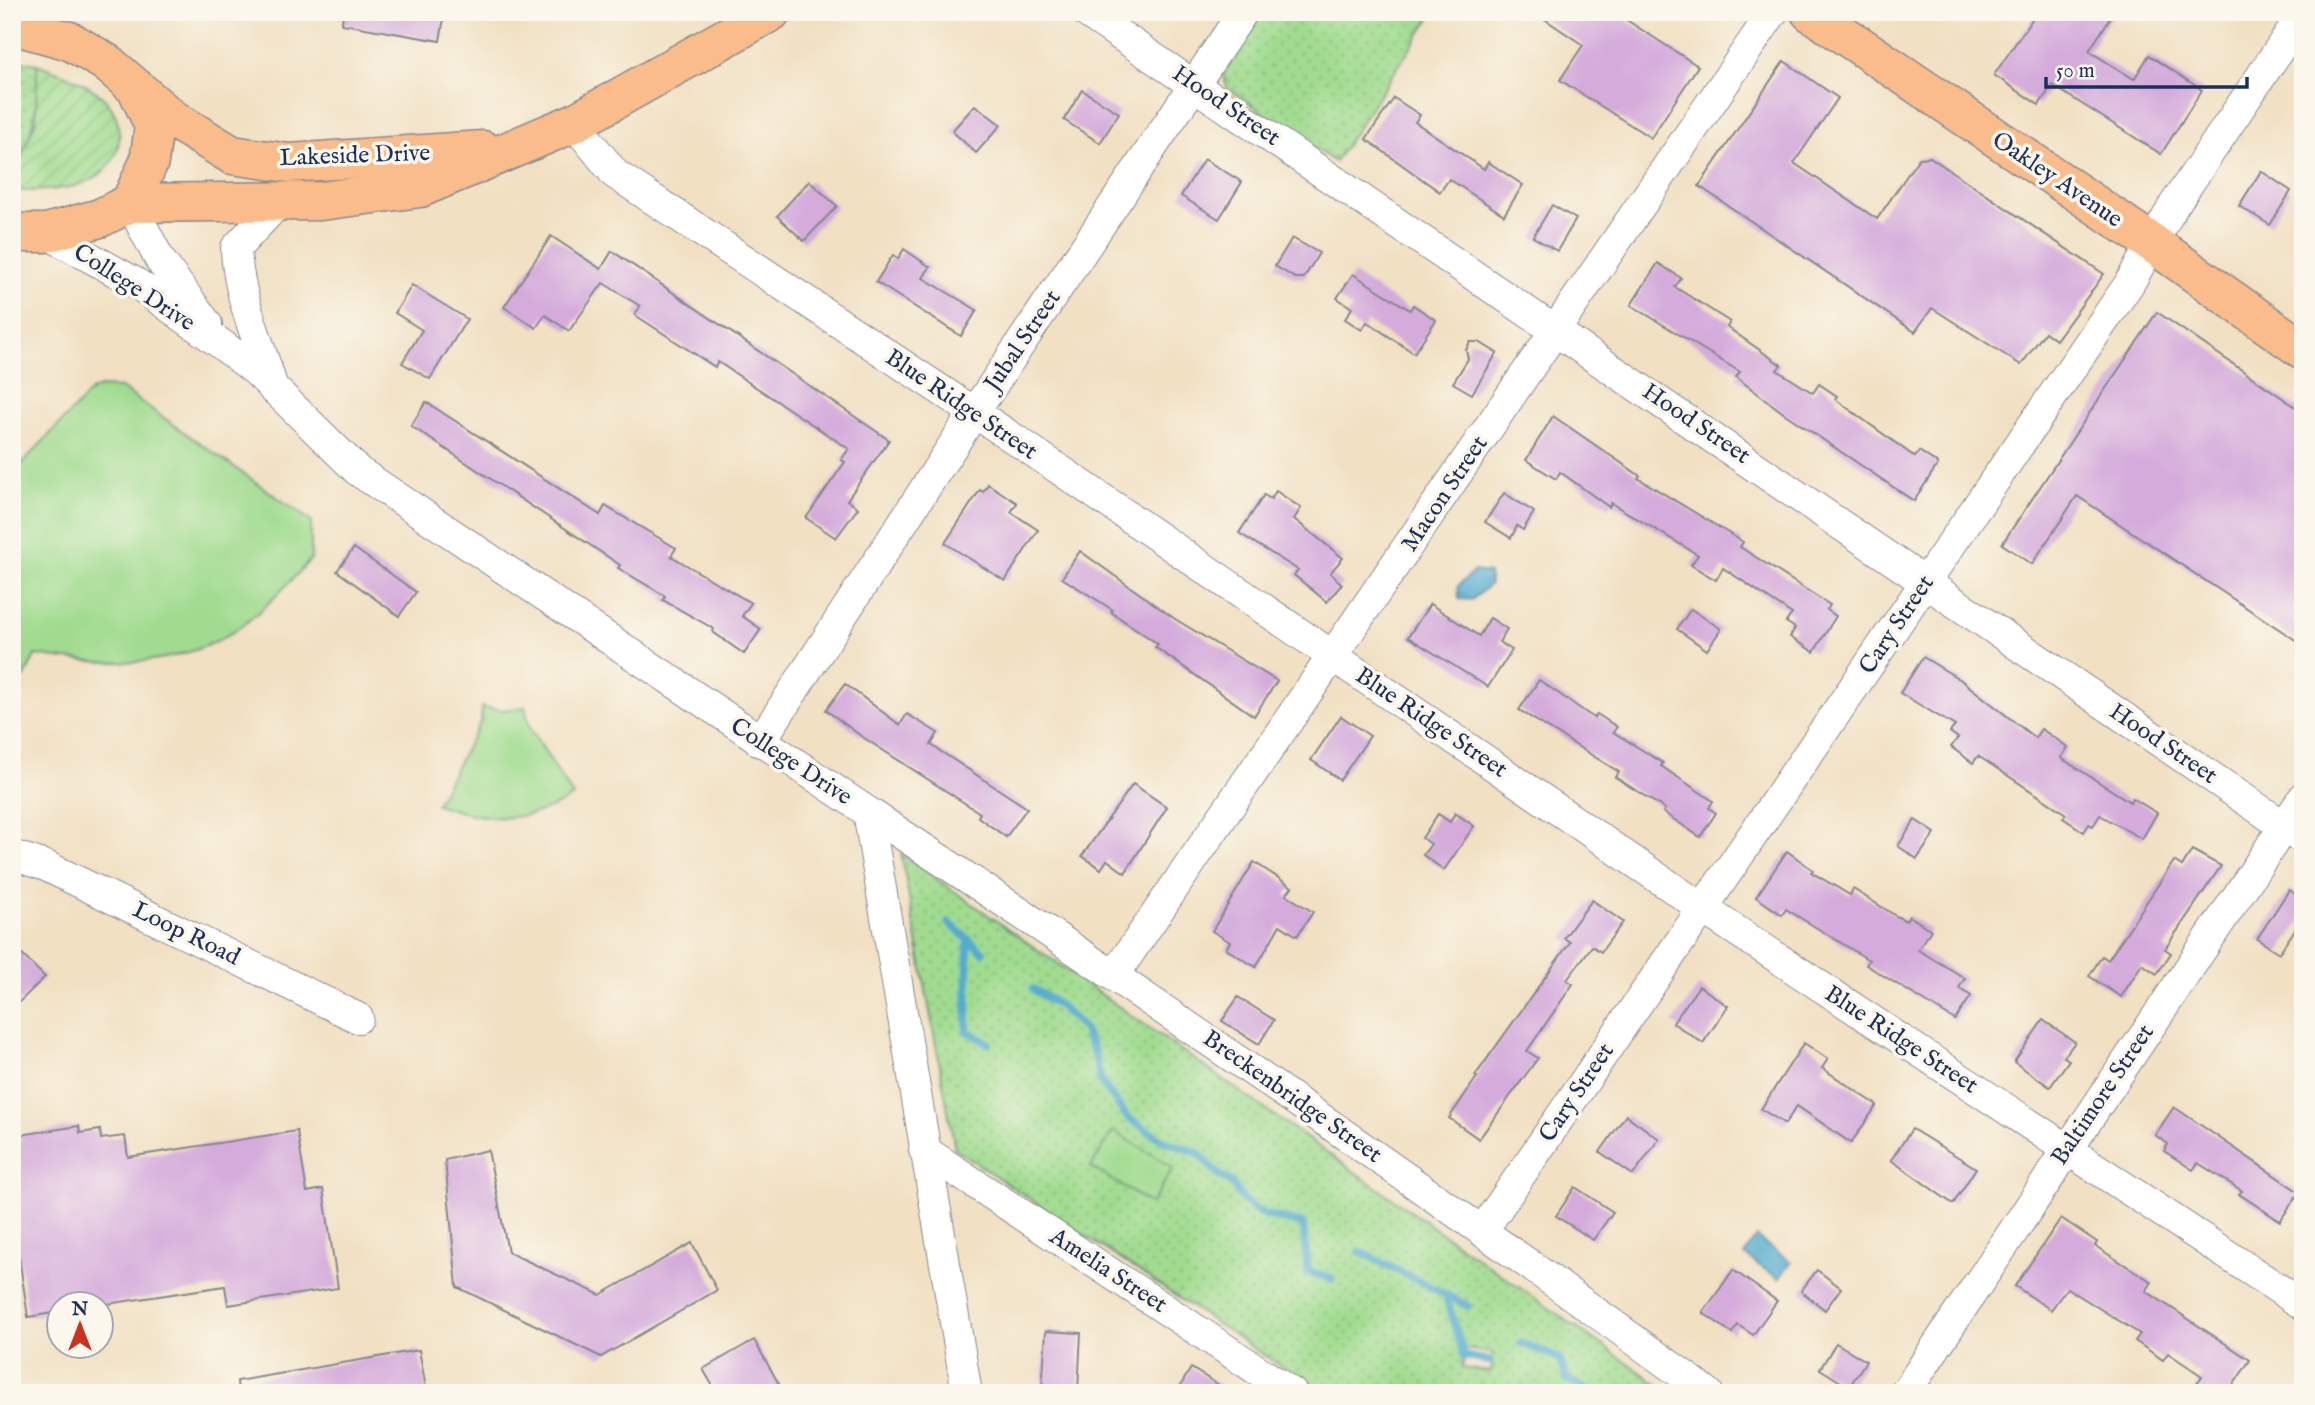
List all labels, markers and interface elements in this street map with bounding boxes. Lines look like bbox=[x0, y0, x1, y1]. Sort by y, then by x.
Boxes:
scale bar bbox=[2046, 46, 2247, 90]
text: 50 m bbox=[2056, 58, 2095, 85]
street label: Hood Street bbox=[1166, 59, 1286, 153]
street label: Oakley Avenue bbox=[1986, 125, 2128, 235]
street label: Lakeside Drive bbox=[279, 138, 431, 174]
street label: College Drive bbox=[67, 237, 201, 339]
street label: Jubal Street bbox=[976, 284, 1068, 400]
street label: Blue Ridge Street bbox=[879, 343, 1043, 467]
street label: Hood Street bbox=[1636, 377, 1756, 471]
street label: Macon Street bbox=[1395, 430, 1495, 558]
street label: Cary Street bbox=[1853, 569, 1941, 681]
street label: Blue Ridge Street bbox=[1349, 661, 1513, 785]
street label: Hood Street bbox=[2103, 697, 2223, 791]
street label: College Drive bbox=[724, 711, 858, 813]
street label: Loop Road bbox=[127, 895, 245, 973]
street label: Blue Ridge Street bbox=[1818, 979, 1984, 1101]
street label: Baltimore Street bbox=[2044, 1019, 2162, 1171]
street label: Breckenbridge Street bbox=[1196, 1024, 1388, 1170]
street label: Cary Street bbox=[1533, 1037, 1621, 1149]
street label: Amelia Street bbox=[1043, 1221, 1173, 1320]
north arrow bbox=[46, 1290, 116, 1360]
text: N bbox=[71, 1298, 89, 1322]

